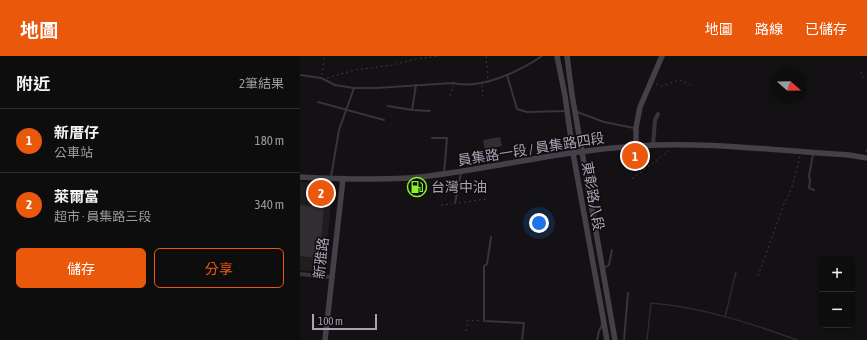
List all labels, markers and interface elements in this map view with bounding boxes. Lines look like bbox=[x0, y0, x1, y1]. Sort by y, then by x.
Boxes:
text: 地圖 bbox=[20, 19, 58, 41]
text: 地圖 bbox=[705, 21, 733, 37]
text: 路線 bbox=[755, 21, 783, 37]
text: 已儲存 bbox=[805, 21, 847, 37]
north arrow bbox=[771, 68, 807, 104]
text: 附近 bbox=[16, 74, 50, 94]
text: 2筆結果 bbox=[239, 76, 284, 91]
text: 新厝仔 bbox=[54, 124, 99, 141]
street label: 員集路一段 / 員集路四段 bbox=[456, 129, 606, 169]
text: 1 bbox=[26, 133, 32, 148]
text: 180 m bbox=[255, 133, 284, 148]
pin: 1 bbox=[622, 141, 648, 171]
text: 公車站 bbox=[54, 145, 93, 160]
street label: 東彰路八段 bbox=[579, 160, 607, 232]
fuel station icon: 台灣中油 bbox=[406, 176, 428, 198]
pin: 2 bbox=[308, 178, 334, 208]
place label: 台灣中油 bbox=[431, 179, 487, 195]
text: 萊爾富 bbox=[54, 188, 99, 205]
text: 2 bbox=[26, 197, 32, 212]
text: 340 m bbox=[255, 197, 284, 212]
text: 超市 · 員集路三段 bbox=[54, 209, 151, 224]
your location bbox=[529, 213, 549, 233]
street label: 新雅路 bbox=[311, 236, 331, 280]
button: 儲存 bbox=[16, 248, 146, 288]
button: 分享 bbox=[154, 248, 284, 288]
map controls bbox=[819, 256, 855, 328]
button: + bbox=[819, 256, 855, 292]
button: − bbox=[819, 292, 855, 328]
scale bar bbox=[312, 312, 377, 331]
text: 100 m bbox=[318, 315, 343, 327]

